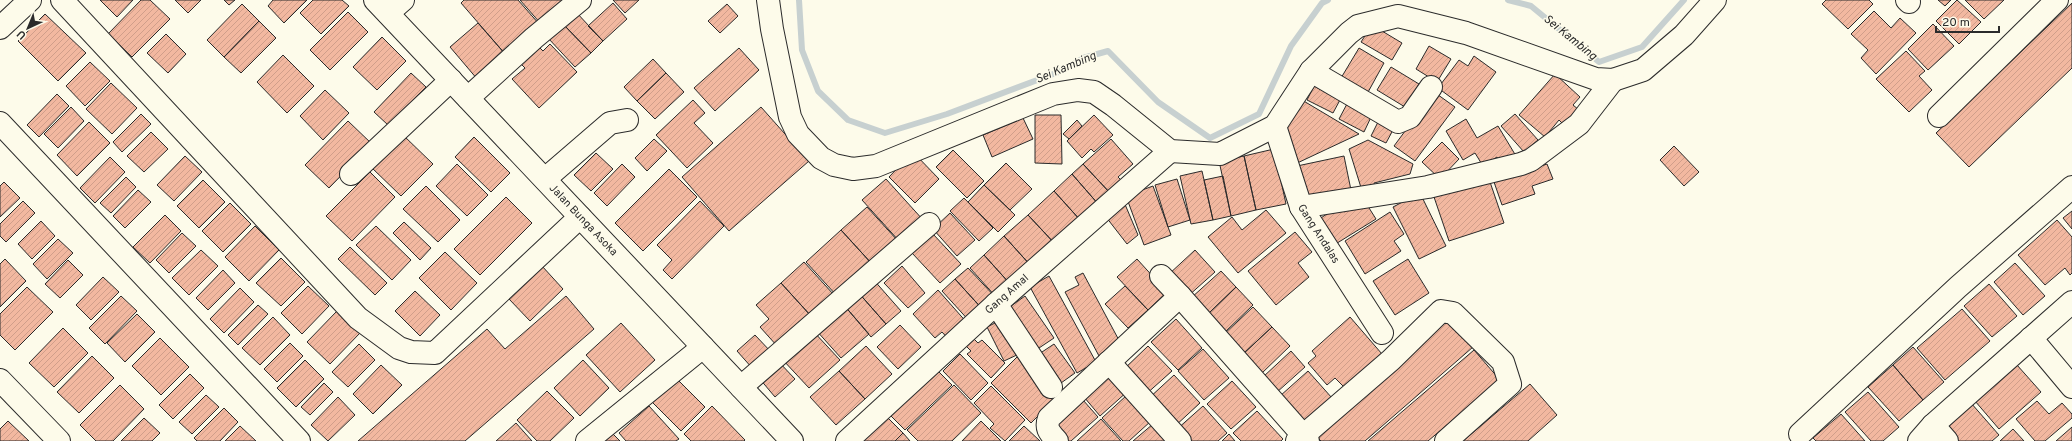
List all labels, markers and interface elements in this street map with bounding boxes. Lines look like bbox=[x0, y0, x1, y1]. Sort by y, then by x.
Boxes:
north arrow bbox=[8, 8, 48, 48]
scale bar bbox=[1936, 8, 1999, 34]
water label: Sei Kambing bbox=[1540, 12, 1600, 65]
text: 20 m bbox=[1942, 15, 1970, 31]
text: U bbox=[14, 27, 29, 42]
water label: Sei Kambing bbox=[1033, 48, 1099, 88]
street label: Jalan Bunga Asoka bbox=[546, 181, 621, 259]
street label: Gang Andalas bbox=[1294, 202, 1343, 266]
street label: Gang Amal bbox=[982, 271, 1032, 317]

